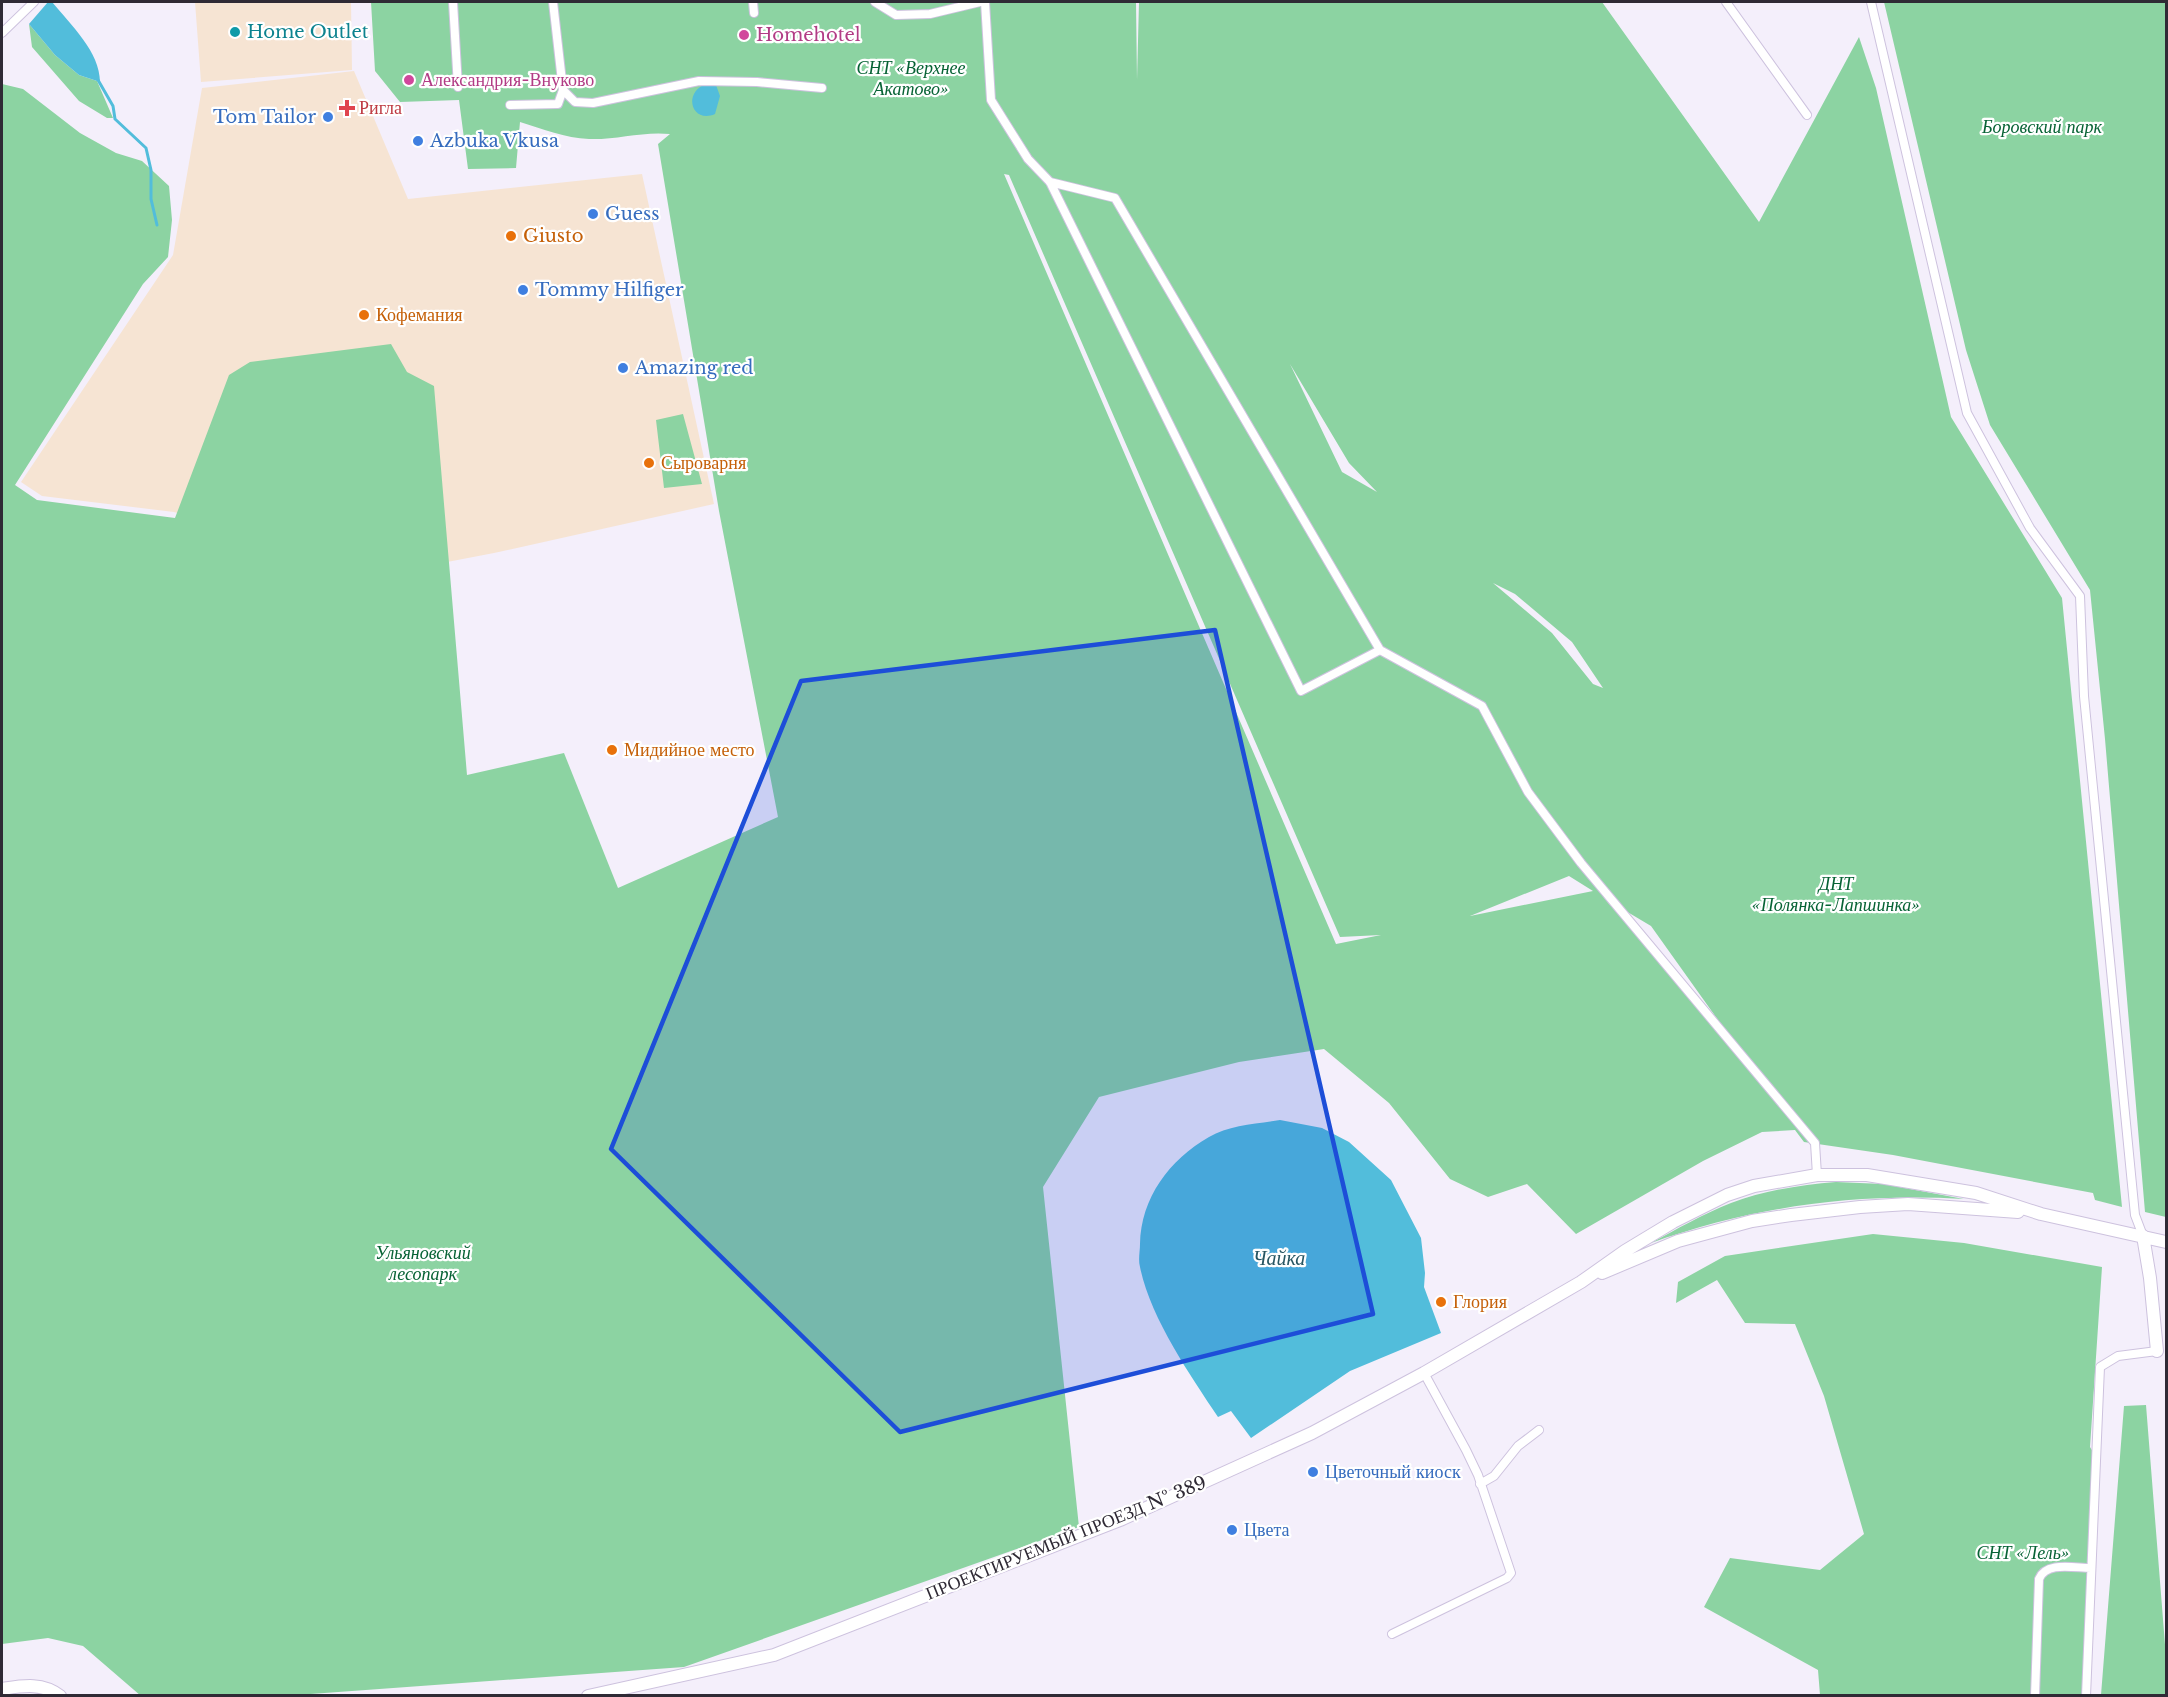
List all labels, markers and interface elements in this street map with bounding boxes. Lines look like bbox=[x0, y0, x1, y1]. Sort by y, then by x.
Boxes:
place label: Home Outlet bbox=[247, 21, 369, 43]
place label: Homehotel bbox=[756, 24, 861, 46]
marker: Home Outlet bbox=[228, 25, 242, 39]
marker: Homehotel bbox=[737, 28, 751, 42]
park label: СНТ «Верхнее Акатово» bbox=[856, 57, 966, 100]
place label: Александрия-Внуково bbox=[421, 69, 594, 91]
marker: Александрия-Внуково bbox=[402, 73, 416, 87]
place label: Ригла bbox=[359, 97, 402, 119]
marker: Ригла bbox=[340, 101, 354, 115]
place label: Tom Tailor bbox=[213, 106, 316, 128]
marker: Tom Tailor bbox=[321, 110, 335, 124]
park label: Боровский парк bbox=[1981, 116, 2103, 138]
place label: Azbuka Vkusa bbox=[429, 130, 559, 152]
marker: Azbuka Vkusa bbox=[411, 134, 425, 148]
place label: Guess bbox=[605, 203, 659, 225]
marker: Guess bbox=[586, 207, 600, 221]
place label: Giusto bbox=[523, 225, 584, 247]
marker: Giusto bbox=[504, 229, 518, 243]
place label: Tommy Hilfiger bbox=[535, 279, 684, 301]
marker: Tommy Hilfiger bbox=[516, 283, 530, 297]
place label: Кофемания bbox=[376, 304, 463, 326]
marker: Кофемания bbox=[357, 308, 371, 322]
place label: Amazing red bbox=[634, 357, 753, 379]
marker: Amazing red bbox=[616, 361, 630, 375]
place label: Сыроварня bbox=[661, 452, 746, 474]
marker: Сыроварня bbox=[642, 456, 656, 470]
place label: Мидийное место bbox=[624, 739, 755, 761]
marker: Мидийное место bbox=[605, 743, 619, 757]
park label: ДНТ «Полянка-Лапшинка» bbox=[1752, 873, 1920, 916]
park label: Ульяновский лесопарк bbox=[375, 1242, 471, 1285]
water label: Чайка bbox=[1253, 1246, 1305, 1270]
place label: Глория bbox=[1453, 1291, 1507, 1313]
marker: Глория bbox=[1434, 1295, 1448, 1309]
place label: Цветочный киоск bbox=[1325, 1461, 1461, 1483]
marker: Цветочный киоск bbox=[1306, 1465, 1320, 1479]
street label: ПРОЕКТИРУЕМЫЙ ПРОЕЗД № 389 bbox=[922, 1471, 1210, 1605]
place label: Цвета bbox=[1244, 1519, 1289, 1541]
marker: Цвета bbox=[1225, 1523, 1239, 1537]
park label: СНТ «Лель» bbox=[1977, 1542, 2069, 1564]

